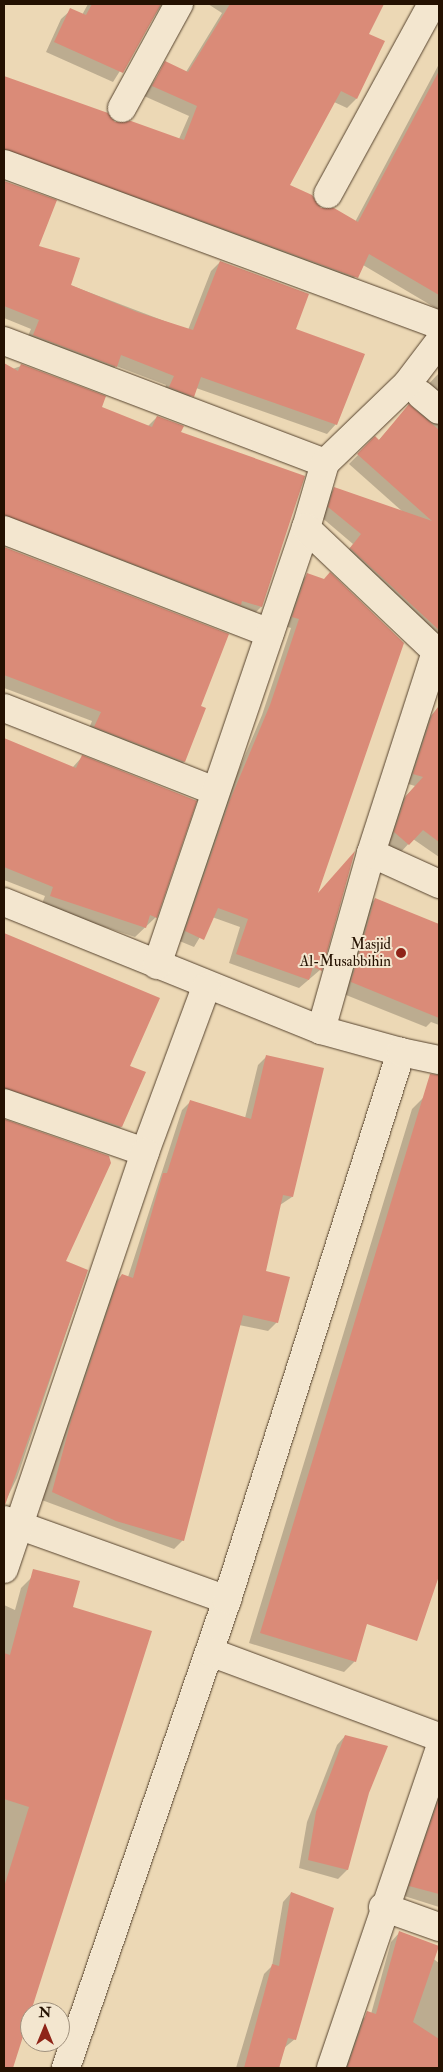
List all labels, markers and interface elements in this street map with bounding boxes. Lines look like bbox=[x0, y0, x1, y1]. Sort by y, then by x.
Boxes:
place label: Masjid Al-Musabbihin bbox=[300, 935, 391, 970]
marker: Masjid Al-Musabbihin bbox=[395, 947, 407, 959]
north arrow bbox=[20, 2002, 70, 2052]
text: N bbox=[39, 2004, 51, 2021]

